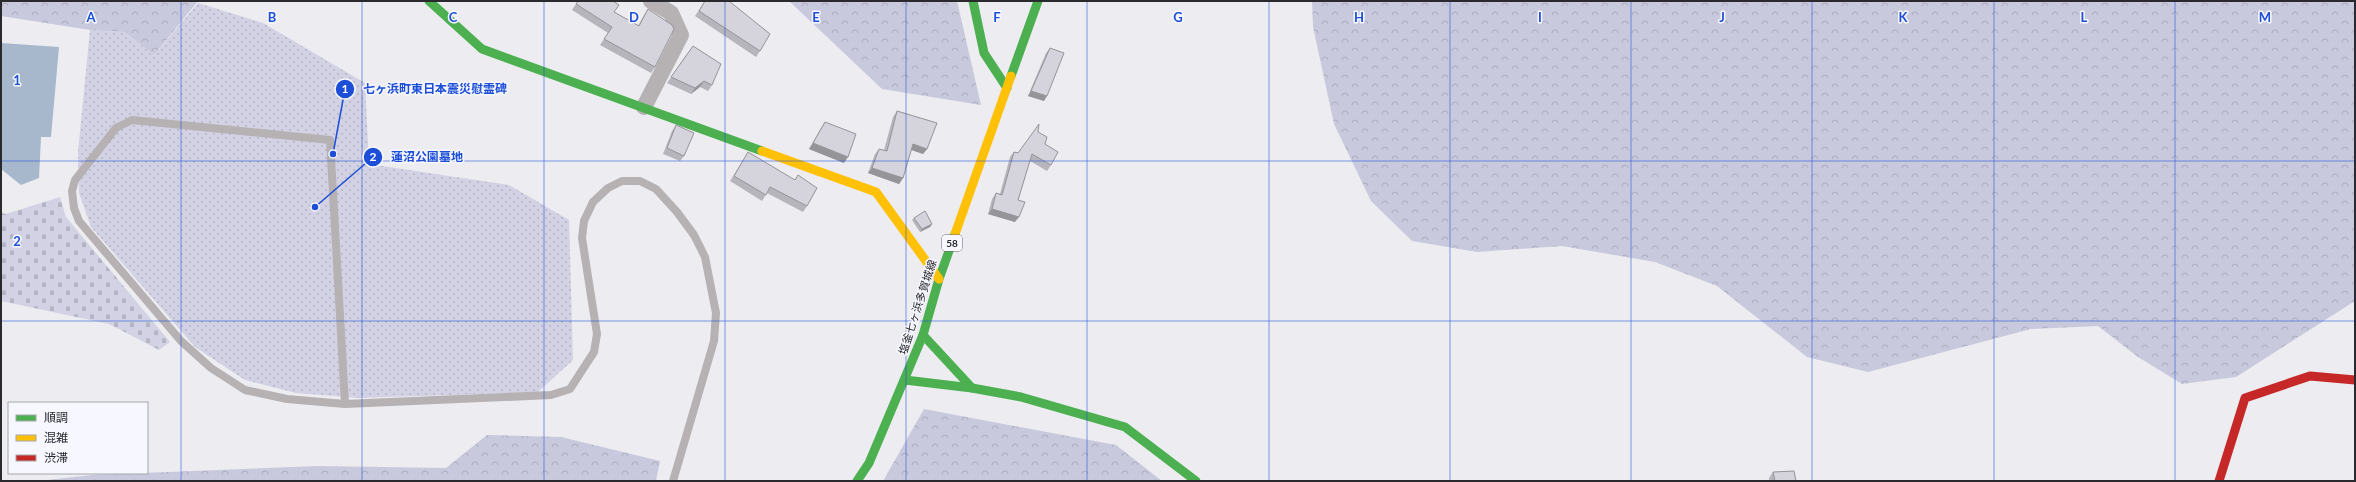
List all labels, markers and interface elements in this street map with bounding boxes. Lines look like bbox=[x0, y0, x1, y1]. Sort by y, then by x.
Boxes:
text: A bbox=[85, 9, 96, 25]
text: B bbox=[268, 9, 277, 25]
text: C bbox=[449, 9, 458, 25]
text: D bbox=[629, 9, 639, 25]
text: E bbox=[812, 9, 820, 25]
text: F bbox=[993, 9, 1001, 25]
text: G bbox=[1173, 9, 1183, 25]
text: H bbox=[1354, 9, 1364, 25]
text: I bbox=[1538, 9, 1542, 25]
text: J bbox=[1719, 9, 1725, 25]
text: K bbox=[1899, 9, 1909, 25]
text: L bbox=[2081, 9, 2088, 25]
text: M bbox=[2259, 9, 2271, 25]
text: 1 bbox=[13, 72, 21, 88]
callout: 七ヶ浜町東日本震災慰霊碑 bbox=[335, 77, 515, 101]
text: 1 bbox=[342, 81, 349, 96]
text: 七ヶ浜町東日本震災慰霊碑 bbox=[363, 81, 507, 96]
callout: 蓮沼公園墓地 bbox=[363, 145, 471, 169]
text: 2 bbox=[370, 149, 377, 164]
text: 蓮沼公園墓地 bbox=[391, 149, 463, 164]
text: 2 bbox=[13, 233, 21, 249]
road number: 58 bbox=[942, 235, 962, 251]
street label: 塩釜七ヶ浜多賀城線 bbox=[896, 258, 938, 356]
legend bbox=[8, 402, 148, 474]
text: 順調 bbox=[44, 410, 68, 425]
text: 混雑 bbox=[44, 430, 68, 445]
text: 渋滞 bbox=[44, 450, 68, 465]

